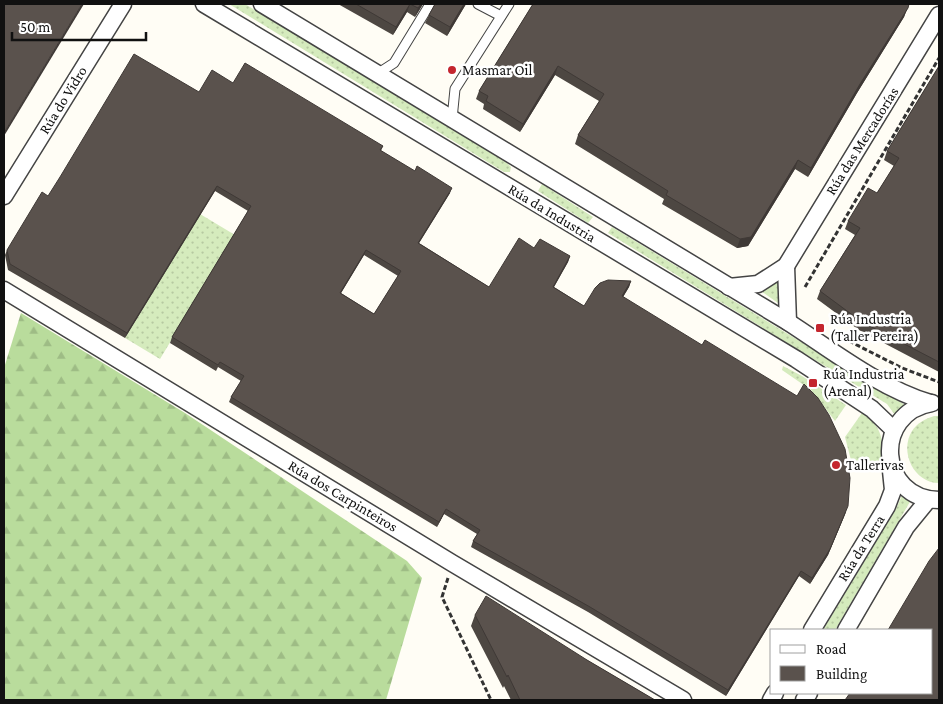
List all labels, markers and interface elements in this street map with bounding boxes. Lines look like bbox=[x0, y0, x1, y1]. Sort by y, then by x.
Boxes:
scale bar bbox=[12, 10, 146, 42]
text: 50 m bbox=[20, 19, 50, 35]
place label: Masmar Oil bbox=[462, 62, 532, 78]
street label: Rúa do Vidro bbox=[36, 63, 90, 137]
marker: Masmar Oil bbox=[446, 64, 458, 76]
street label: Rúa das Mercadorías bbox=[822, 84, 902, 198]
street label: Rúa da Industria bbox=[505, 181, 599, 245]
place label: Rúa Industria (Taller Pereira) bbox=[830, 311, 919, 345]
marker: Rúa Industria (Taller Pereira) bbox=[814, 322, 826, 334]
place label: Rúa Industria (Arenal) bbox=[823, 366, 904, 400]
marker: Rúa Industria (Arenal) bbox=[807, 377, 819, 389]
street label: Rúa dos Carpinteiros bbox=[285, 457, 401, 536]
place label: Tallerivas bbox=[846, 457, 904, 473]
marker: Tallerivas bbox=[830, 459, 842, 471]
street label: Rúa da Terra bbox=[834, 512, 888, 584]
legend bbox=[770, 629, 933, 694]
text: Road bbox=[816, 641, 847, 657]
text: Building bbox=[816, 666, 867, 683]

